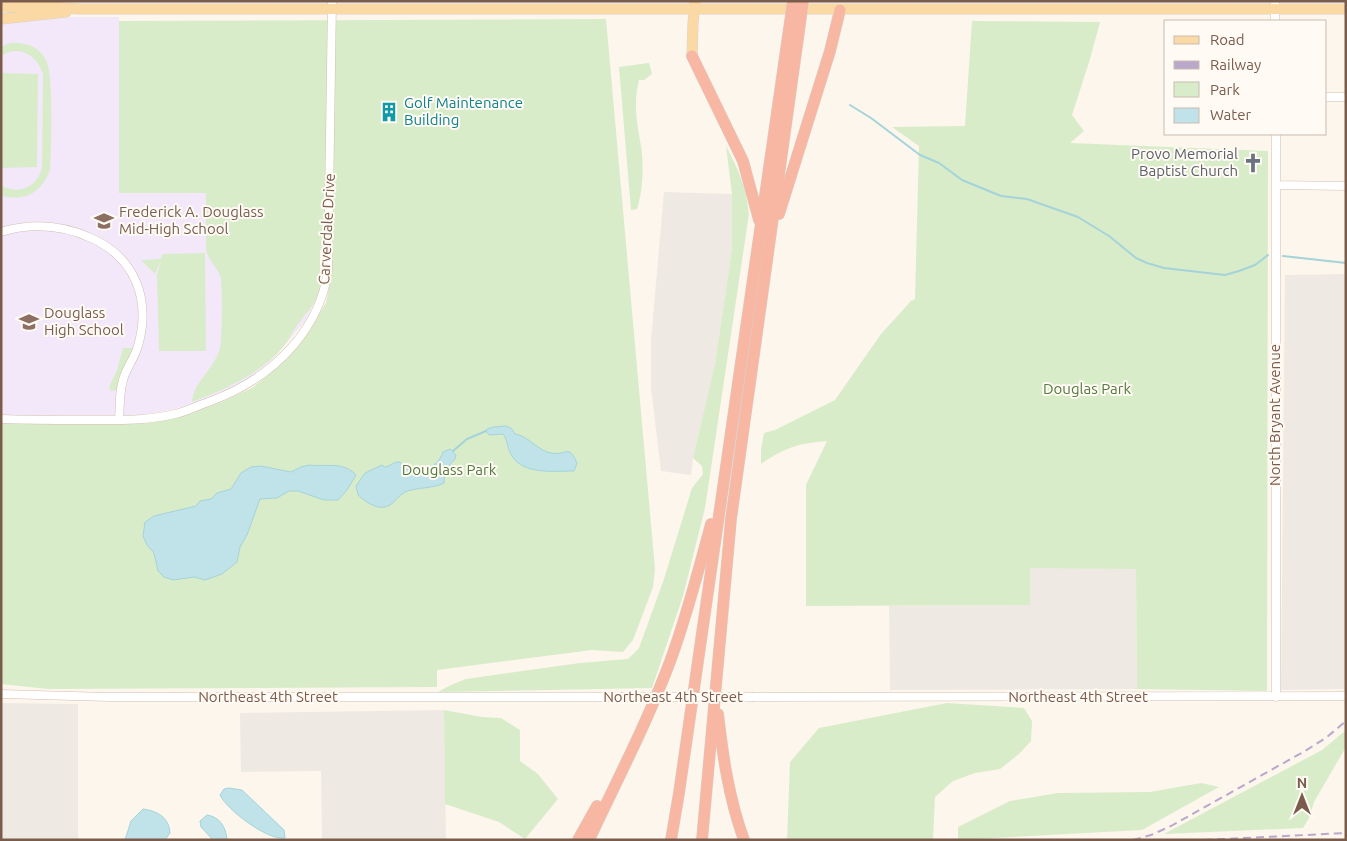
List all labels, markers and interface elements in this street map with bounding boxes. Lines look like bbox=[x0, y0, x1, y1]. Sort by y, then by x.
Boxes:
legend bbox=[1164, 20, 1327, 135]
text: Road bbox=[1210, 31, 1245, 48]
text: Railway bbox=[1210, 56, 1261, 73]
text: Park bbox=[1210, 81, 1240, 98]
place label: Golf Maintenance Building bbox=[404, 94, 523, 128]
building icon: Golf Maintenance Building bbox=[378, 101, 400, 123]
text: Water bbox=[1210, 106, 1251, 123]
place label: Provo Memorial Baptist Church bbox=[1131, 145, 1238, 179]
church icon: Provo Memorial Baptist Church bbox=[1242, 152, 1264, 174]
street label: Carverdale Drive bbox=[315, 173, 338, 285]
place label: Frederick A. Douglass Mid-High School bbox=[119, 203, 263, 237]
school or university icon: Frederick A. Douglass Mid-High School bbox=[93, 210, 115, 232]
place label: Douglass High School bbox=[44, 304, 124, 338]
school or university icon: Douglass High School bbox=[18, 311, 40, 333]
street label: North Bryant Avenue bbox=[1266, 344, 1283, 486]
park label: Douglas Park bbox=[1043, 380, 1131, 397]
park label: Douglass Park bbox=[402, 461, 497, 478]
street label: Northeast 4th Street bbox=[198, 688, 338, 705]
street label: Northeast 4th Street bbox=[603, 688, 743, 705]
street label: Northeast 4th Street bbox=[1008, 688, 1148, 705]
north arrow bbox=[1277, 771, 1327, 821]
text: N bbox=[1297, 775, 1307, 791]

